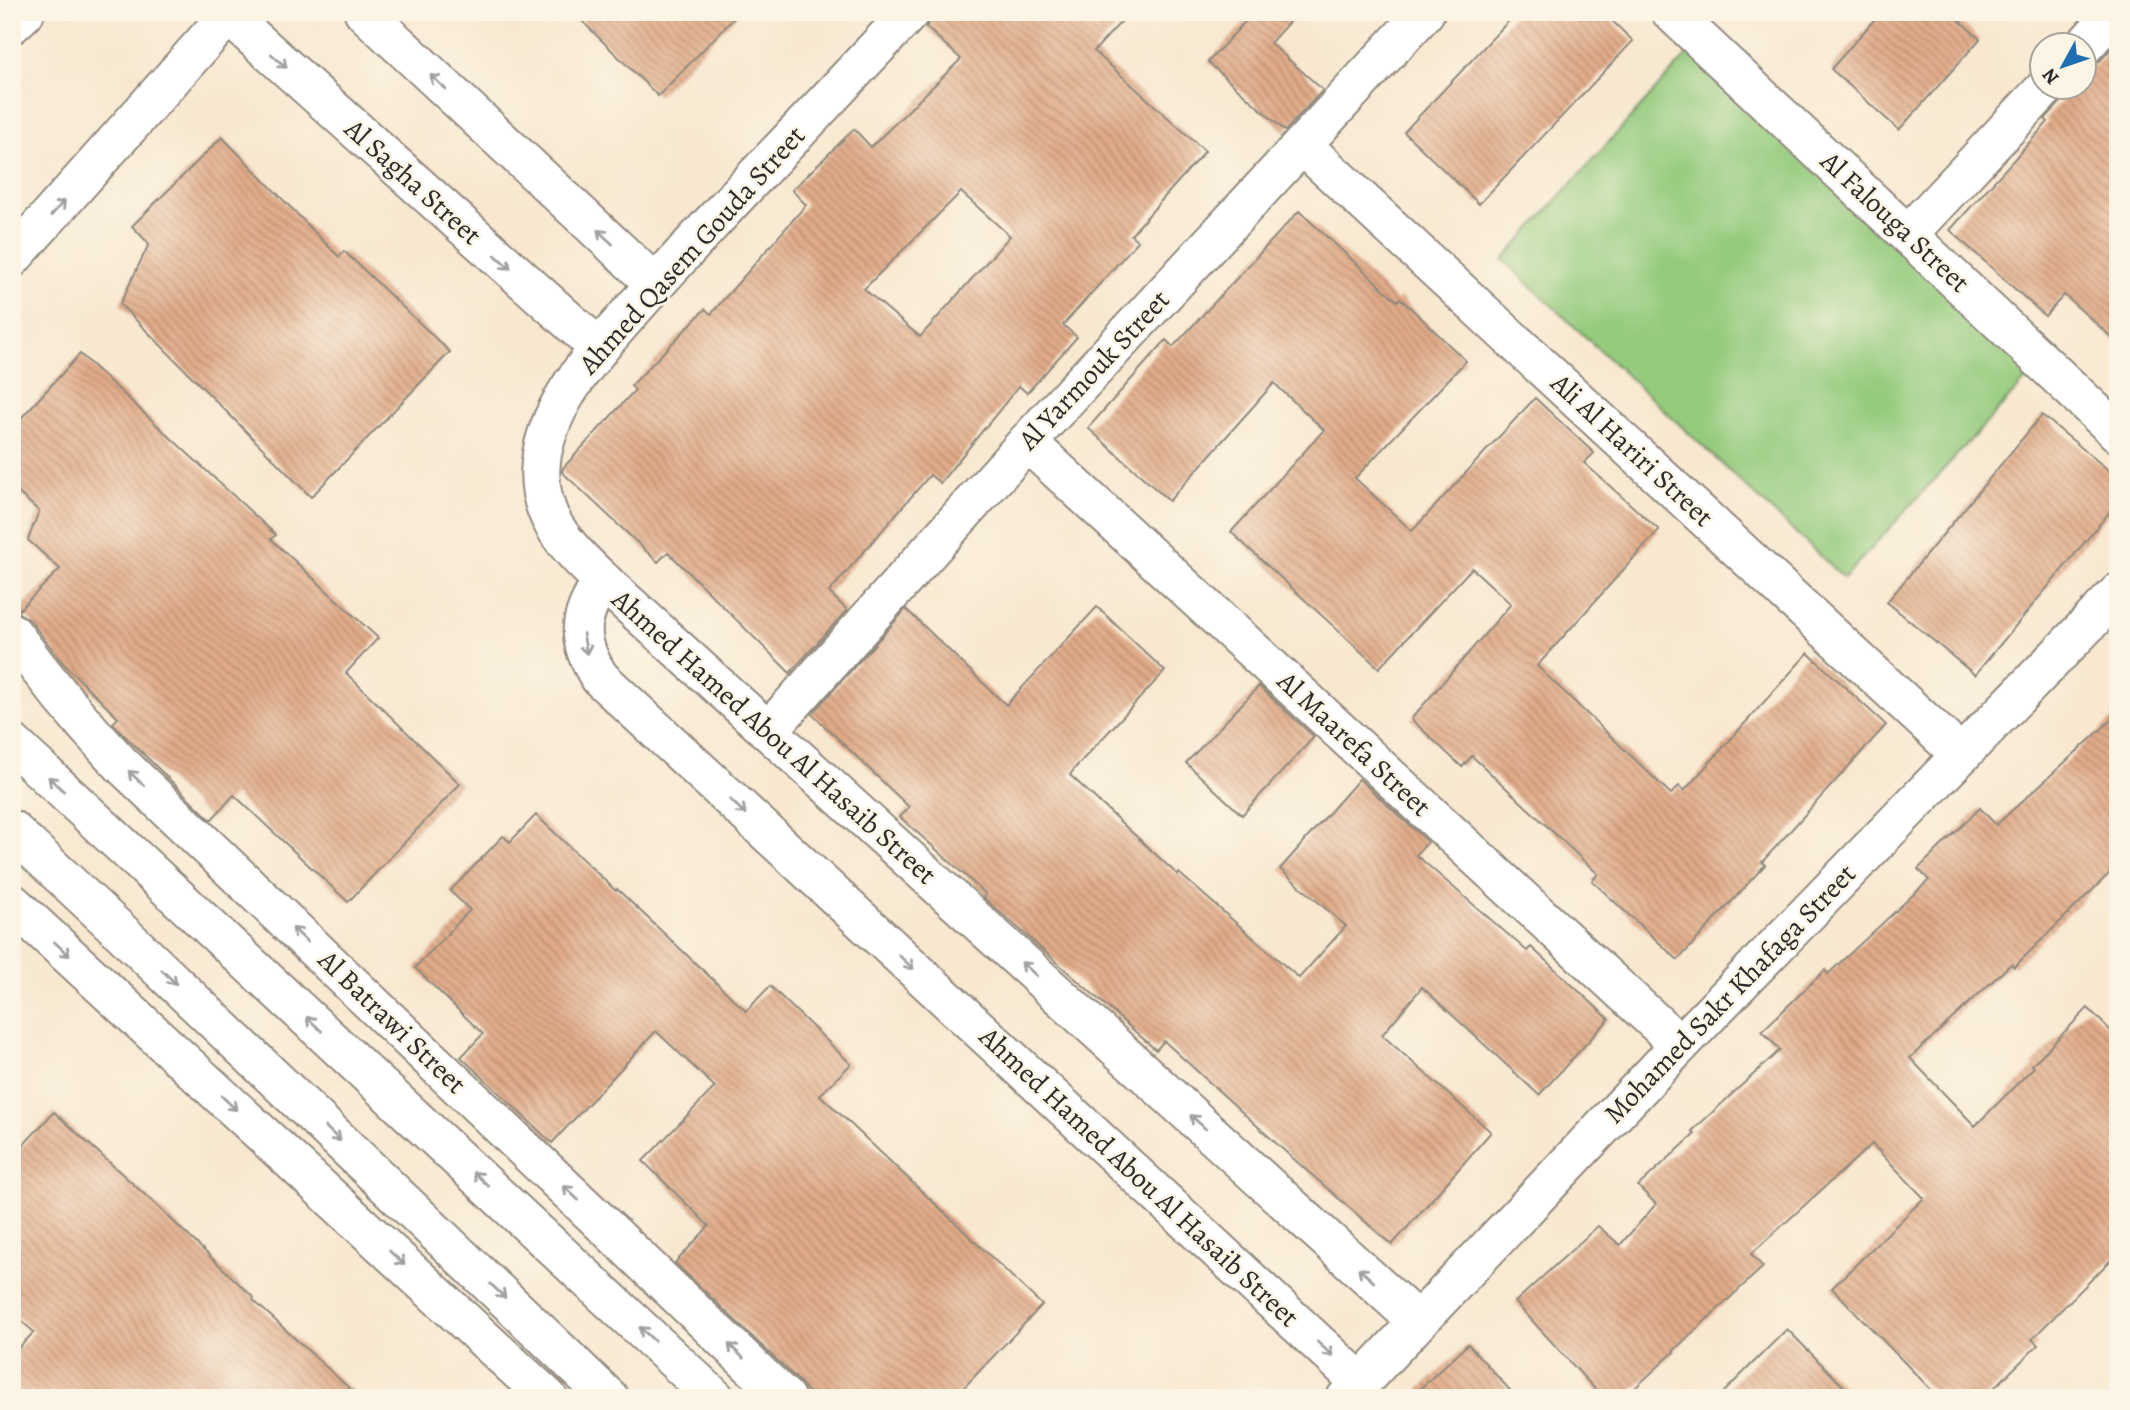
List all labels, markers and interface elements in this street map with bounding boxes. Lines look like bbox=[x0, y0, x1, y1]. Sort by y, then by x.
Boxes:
north arrow bbox=[2028, 32, 2098, 102]
one-way arrow bbox=[270, 52, 287, 69]
text: N bbox=[2036, 63, 2065, 90]
one-way arrow bbox=[430, 74, 448, 91]
street label: Al Sagha Street bbox=[336, 110, 490, 254]
street label: Ahmed Qasem Gouda Street bbox=[569, 118, 814, 383]
street label: Al Falouga Street bbox=[1811, 142, 1978, 301]
one-way arrow bbox=[50, 199, 66, 217]
one-way arrow bbox=[597, 229, 614, 246]
one-way arrow bbox=[494, 254, 512, 270]
street label: Al Yarmouk Street bbox=[1009, 282, 1178, 459]
street label: Ali Al Hariri Street bbox=[1542, 364, 1722, 535]
street label: Ahmed Hamed Abou Al Hasaib Street bbox=[603, 580, 944, 893]
one-way arrow bbox=[579, 632, 592, 655]
street label: Al Maarefa Street bbox=[1268, 662, 1439, 825]
one-way arrow bbox=[128, 769, 145, 786]
one-way arrow bbox=[47, 776, 65, 792]
one-way arrow bbox=[729, 799, 747, 815]
street label: Mohamed Sakr Khafaga Street bbox=[1596, 856, 1864, 1132]
one-way arrow bbox=[292, 926, 309, 943]
one-way arrow bbox=[53, 941, 71, 957]
street label: Al Batrawi Street bbox=[309, 941, 474, 1102]
one-way arrow bbox=[897, 953, 914, 970]
one-way arrow bbox=[1020, 961, 1038, 977]
one-way arrow bbox=[159, 968, 177, 985]
one-way arrow bbox=[306, 1015, 323, 1032]
street label: Ahmed Hamed Abou Al Hasaib Street bbox=[970, 1018, 1307, 1336]
one-way arrow bbox=[220, 1095, 237, 1112]
one-way arrow bbox=[1189, 1114, 1207, 1130]
one-way arrow bbox=[324, 1126, 341, 1143]
one-way arrow bbox=[472, 1171, 490, 1187]
one-way arrow bbox=[563, 1185, 580, 1202]
one-way arrow bbox=[388, 1250, 406, 1266]
one-way arrow bbox=[1357, 1267, 1375, 1283]
one-way arrow bbox=[489, 1283, 506, 1300]
one-way arrow bbox=[639, 1326, 656, 1343]
one-way arrow bbox=[1316, 1340, 1333, 1357]
one-way arrow bbox=[728, 1342, 745, 1359]

